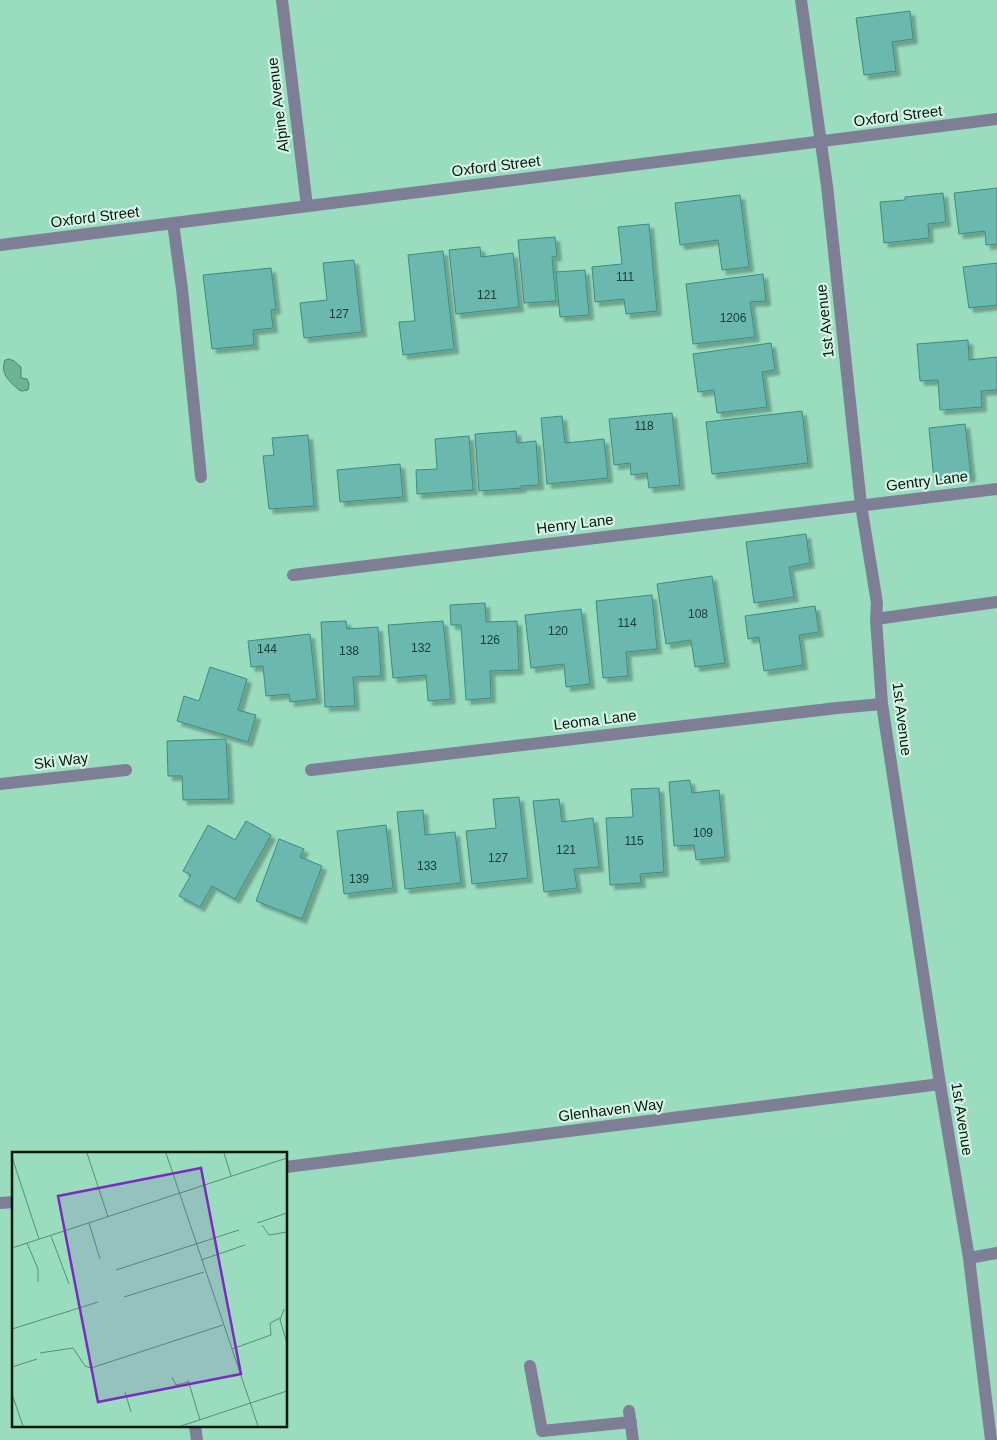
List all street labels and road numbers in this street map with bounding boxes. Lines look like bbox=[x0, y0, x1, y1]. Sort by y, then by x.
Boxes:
street label: Alpine Avenue bbox=[263, 57, 292, 154]
street label: Oxford Street bbox=[853, 102, 944, 129]
street label: Oxford Street bbox=[451, 152, 542, 179]
street label: Oxford Street bbox=[50, 203, 141, 230]
street label: 1st Avenue bbox=[812, 283, 837, 359]
street label: Gentry Lane bbox=[885, 467, 969, 494]
street label: Henry Lane bbox=[535, 510, 614, 537]
street label: 1st Avenue bbox=[890, 681, 915, 757]
street label: Leoma Lane bbox=[553, 706, 637, 733]
street label: Ski Way bbox=[33, 749, 89, 772]
street label: 1st Avenue bbox=[948, 1081, 977, 1157]
street label: Glenhaven Way bbox=[557, 1095, 665, 1124]

